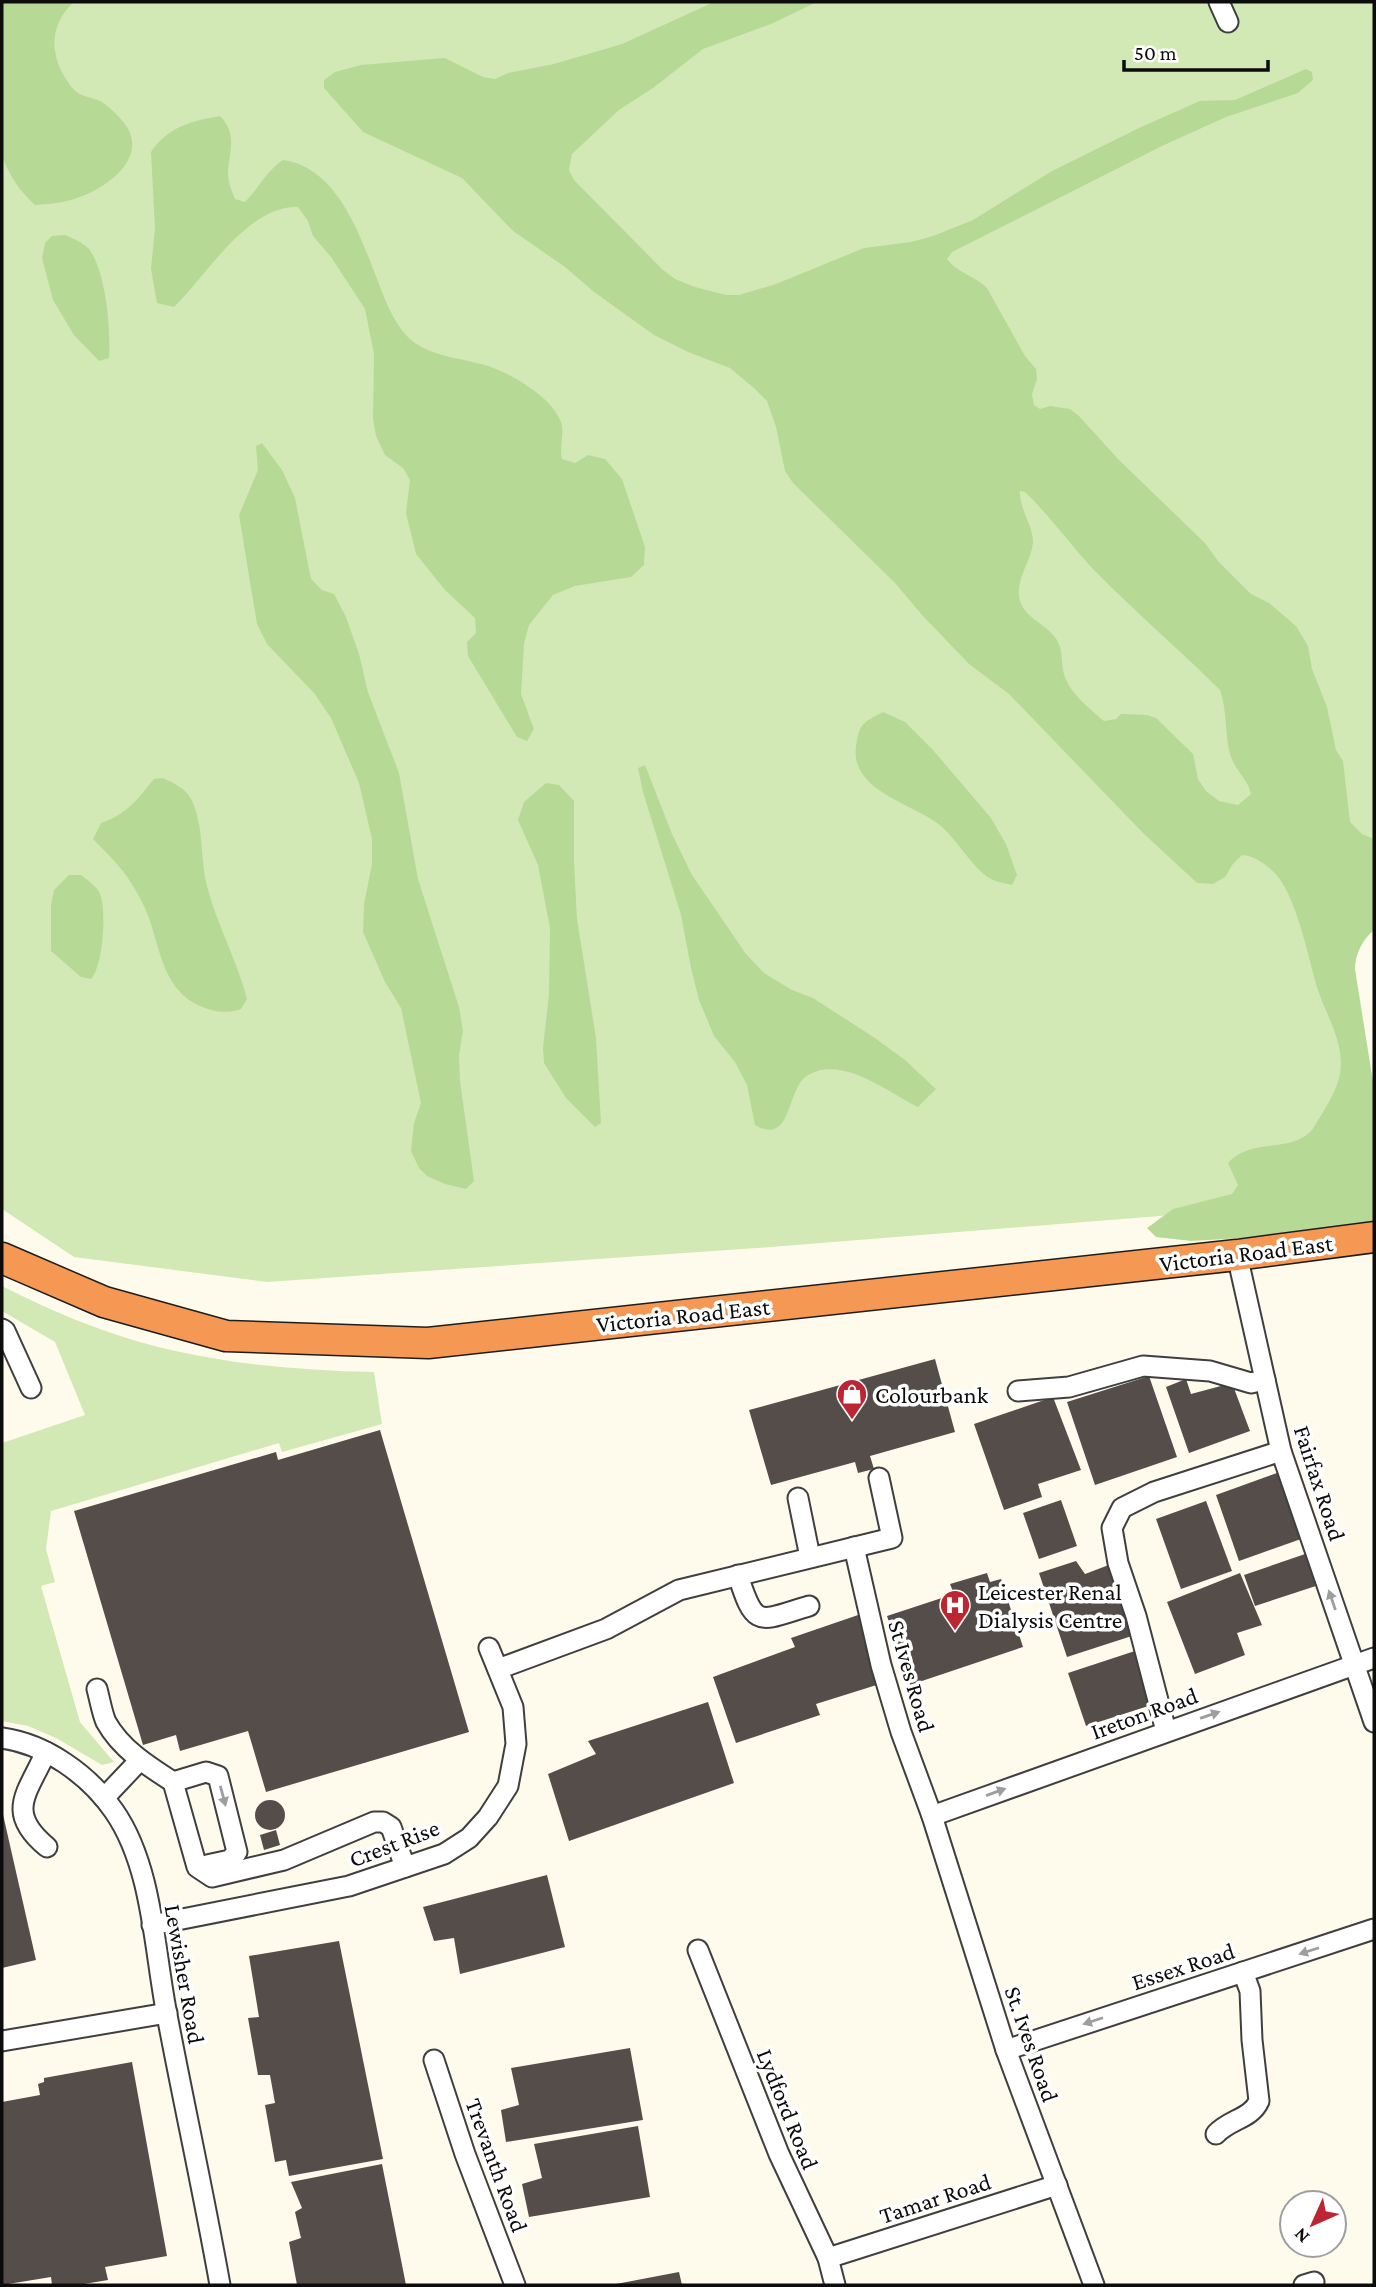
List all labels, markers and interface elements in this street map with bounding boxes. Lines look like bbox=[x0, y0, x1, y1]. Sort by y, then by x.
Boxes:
scale bar bbox=[1124, 28, 1268, 72]
text: 50 m bbox=[1134, 41, 1177, 65]
street label: Victoria Road East bbox=[1158, 1229, 1335, 1277]
street label: Victoria Road East bbox=[595, 1292, 772, 1338]
shop icon: Colourbank bbox=[835, 1377, 869, 1421]
place label: Colourbank bbox=[875, 1381, 989, 1408]
street label: Fairfax Road bbox=[1289, 1422, 1351, 1545]
place label: Leicester Renal Dialysis Centre bbox=[978, 1578, 1122, 1633]
hospital icon: Leicester Renal Dialysis Centre bbox=[938, 1588, 972, 1632]
one-way arrow bbox=[1326, 1590, 1337, 1611]
street label: St Ives Road bbox=[883, 1617, 941, 1735]
street label: Ireton Road bbox=[1087, 1681, 1201, 1745]
one-way arrow bbox=[1200, 1709, 1221, 1720]
one-way arrow bbox=[218, 1785, 229, 1807]
one-way arrow bbox=[986, 1787, 1007, 1798]
street label: Crest Rise bbox=[345, 1814, 443, 1872]
street label: Lewisher Road bbox=[159, 1902, 211, 2046]
street label: Essex Road bbox=[1128, 1937, 1238, 1995]
one-way arrow bbox=[1299, 1946, 1320, 1956]
street label: St. Ives Road bbox=[1000, 1983, 1064, 2106]
one-way arrow bbox=[1083, 2017, 1104, 2027]
street label: Lydford Road bbox=[752, 2045, 825, 2174]
street label: Trevanth Road bbox=[460, 2094, 534, 2236]
street label: Tamar Road bbox=[876, 2167, 994, 2229]
north arrow bbox=[1278, 2189, 1348, 2259]
text: N bbox=[1289, 2224, 1313, 2248]

